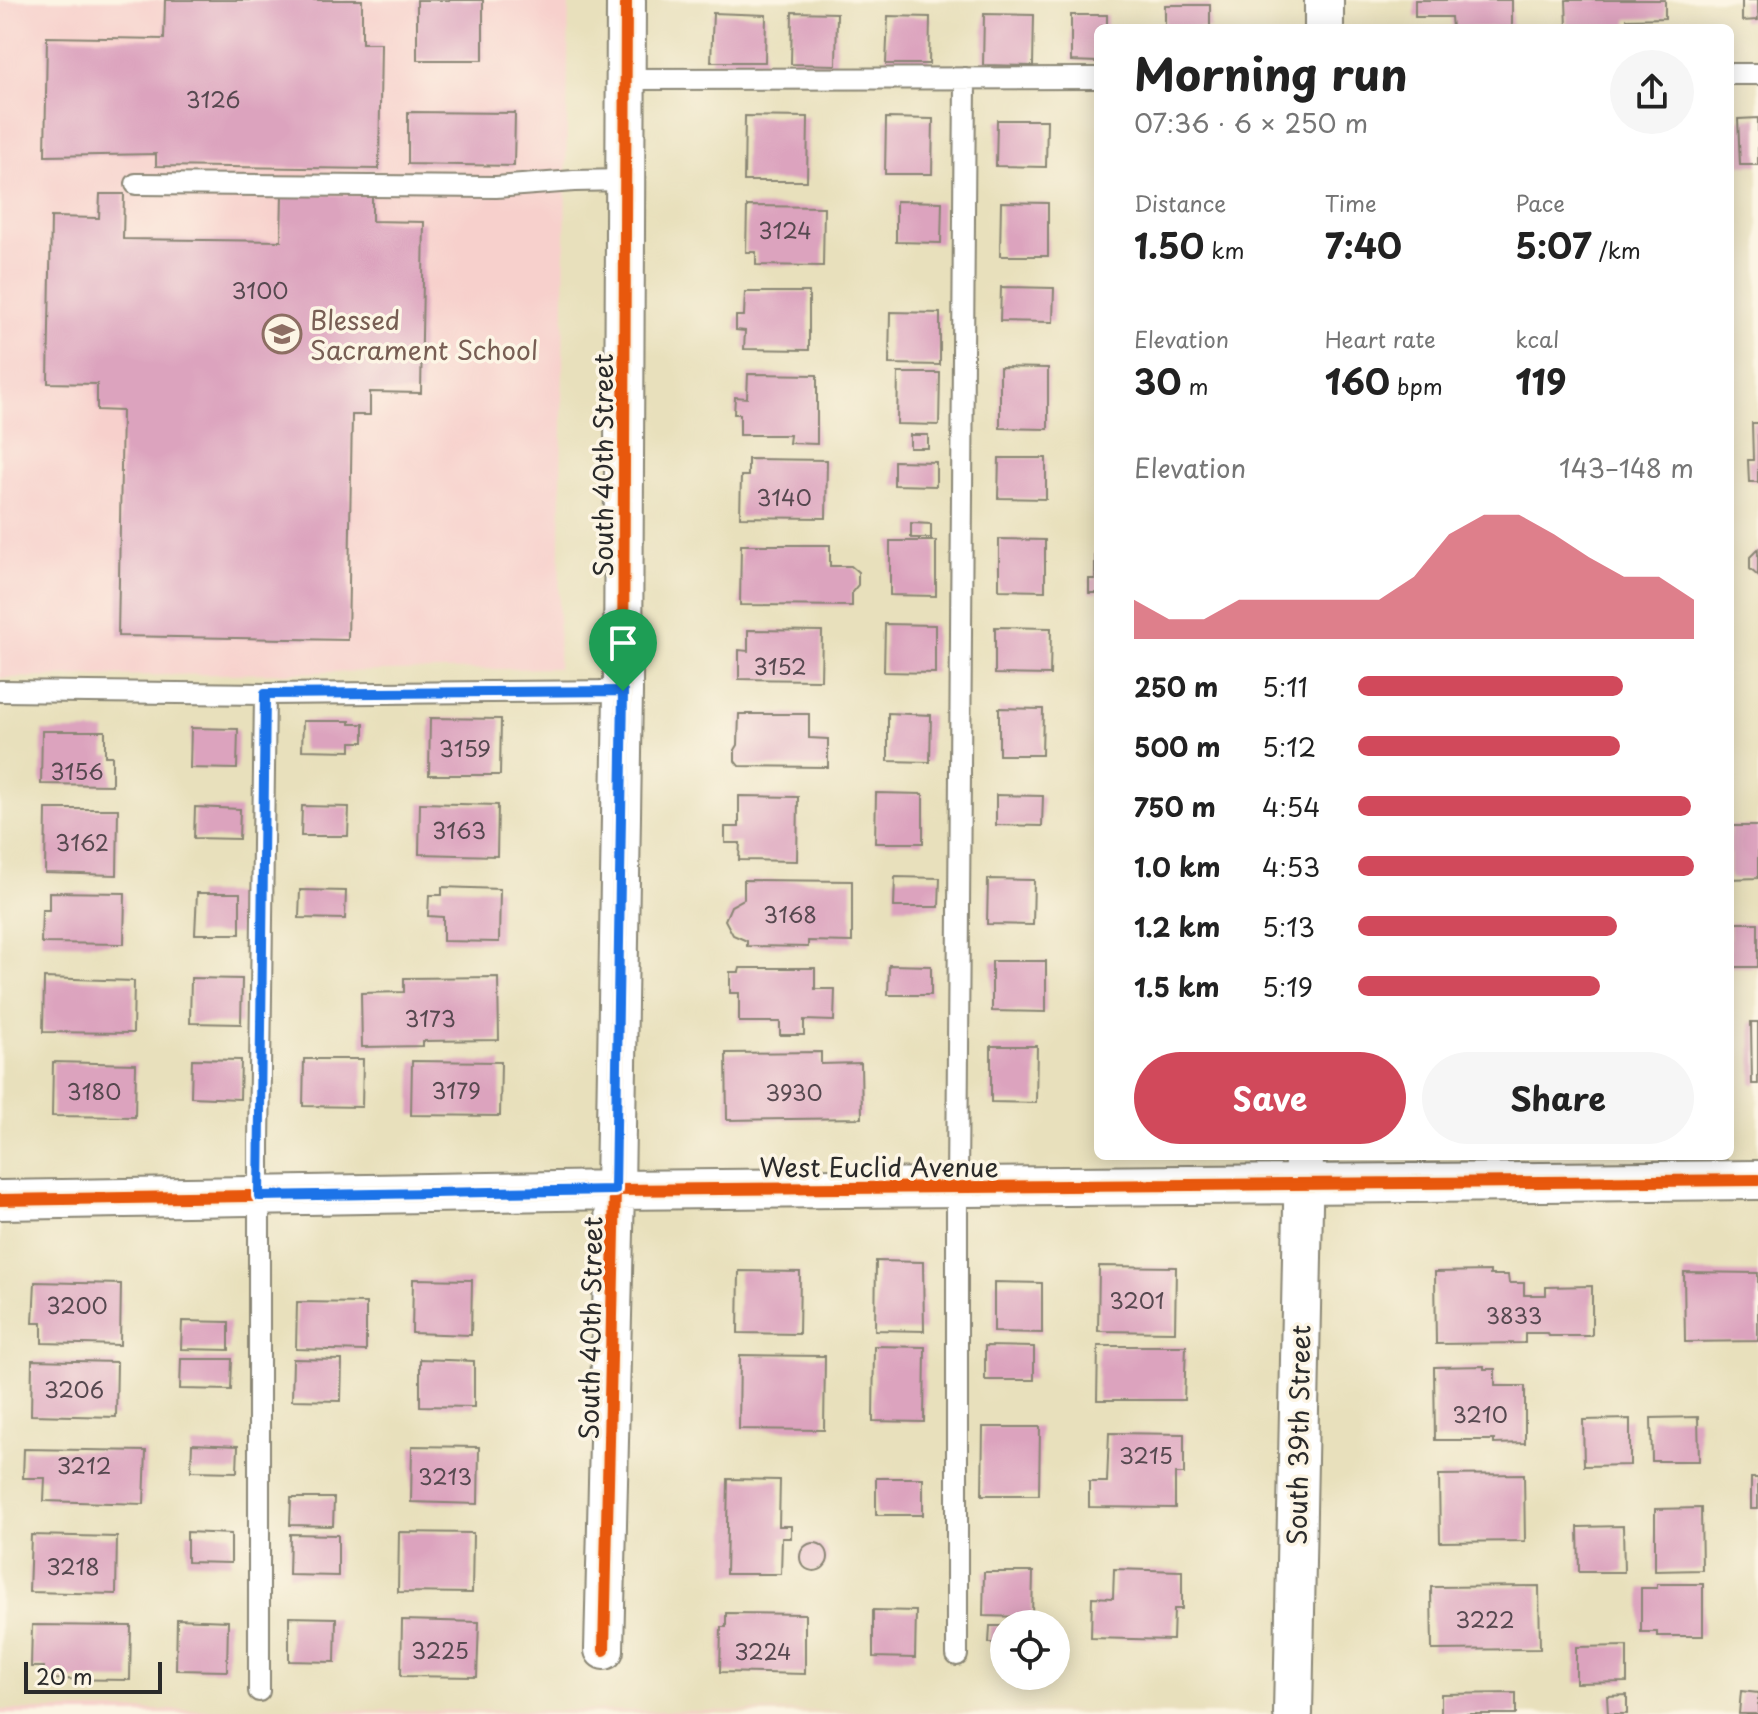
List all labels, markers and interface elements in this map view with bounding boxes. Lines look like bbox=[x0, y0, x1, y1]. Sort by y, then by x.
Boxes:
text: Morning run bbox=[1134, 40, 1408, 106]
button: share bbox=[1610, 50, 1694, 134]
house number: 3126 bbox=[185, 82, 241, 115]
text: 07:36 · 6 × 250 m bbox=[1134, 103, 1368, 142]
text: Distance bbox=[1134, 186, 1226, 219]
text: Time bbox=[1325, 186, 1377, 219]
text: Pace bbox=[1515, 186, 1565, 219]
house number: 3124 bbox=[758, 213, 812, 246]
text: 1.50 bbox=[1134, 219, 1204, 271]
text: 7:40 bbox=[1325, 219, 1402, 271]
text: 5:07 bbox=[1515, 219, 1592, 271]
text: km bbox=[1204, 233, 1244, 266]
text: /km bbox=[1592, 233, 1641, 266]
house number: 3100 bbox=[231, 273, 289, 306]
place label: Blessed Sacrament School bbox=[310, 300, 538, 369]
school or university icon: Blessed Sacrament School bbox=[261, 313, 303, 355]
text: Elevation bbox=[1134, 322, 1229, 355]
text: Heart rate bbox=[1325, 322, 1436, 355]
text: kcal bbox=[1515, 322, 1559, 355]
street label: South 40th Street bbox=[583, 353, 622, 577]
text: 30 bbox=[1134, 355, 1181, 407]
text: 160 bbox=[1325, 355, 1390, 407]
text: 119 bbox=[1515, 355, 1566, 407]
text: m bbox=[1181, 369, 1209, 402]
text: bpm bbox=[1390, 369, 1443, 402]
text: Elevation bbox=[1134, 448, 1246, 487]
text: 143–148 m bbox=[1559, 448, 1694, 487]
house number: 3140 bbox=[756, 480, 812, 513]
pin bbox=[589, 609, 657, 691]
icon: arrive bbox=[601, 621, 645, 665]
house number: 3152 bbox=[753, 649, 807, 682]
text: 250 m bbox=[1134, 667, 1218, 706]
text: 5:11 bbox=[1262, 667, 1308, 706]
text: 500 m bbox=[1134, 727, 1220, 766]
text: 5:12 bbox=[1262, 727, 1316, 766]
house number: 3159 bbox=[439, 731, 491, 764]
house number: 3156 bbox=[50, 754, 104, 787]
text: 750 m bbox=[1134, 787, 1216, 826]
text: 4:54 bbox=[1262, 787, 1321, 826]
house number: 3163 bbox=[432, 813, 486, 846]
house number: 3162 bbox=[55, 825, 109, 858]
text: 1.0 km bbox=[1134, 847, 1221, 886]
text: 4:53 bbox=[1262, 847, 1320, 886]
house number: 3168 bbox=[763, 897, 817, 930]
text: 1.2 km bbox=[1134, 907, 1220, 946]
text: 5:13 bbox=[1262, 907, 1315, 946]
text: 1.5 km bbox=[1134, 967, 1220, 1006]
text: 5:19 bbox=[1262, 967, 1313, 1006]
house number: 3173 bbox=[404, 1001, 456, 1034]
button: Save bbox=[1134, 1052, 1406, 1144]
button: Share bbox=[1422, 1052, 1694, 1144]
house number: 3179 bbox=[431, 1073, 481, 1106]
house number: 3180 bbox=[67, 1074, 121, 1107]
house number: 3930 bbox=[765, 1075, 823, 1108]
street label: West Euclid Avenue bbox=[759, 1147, 999, 1186]
street label: South 40th Street bbox=[569, 1216, 611, 1440]
house number: 3201 bbox=[1109, 1283, 1165, 1316]
house number: 3200 bbox=[46, 1288, 108, 1321]
house number: 3833 bbox=[1486, 1298, 1542, 1331]
street label: South 39th Street bbox=[1277, 1324, 1319, 1546]
house number: 3206 bbox=[44, 1372, 104, 1405]
house number: 3210 bbox=[1452, 1397, 1508, 1430]
house number: 3215 bbox=[1119, 1438, 1173, 1471]
house number: 3212 bbox=[57, 1448, 111, 1481]
house number: 3213 bbox=[418, 1459, 472, 1492]
house number: 3218 bbox=[46, 1549, 100, 1582]
house number: 3222 bbox=[1455, 1602, 1515, 1635]
map controls bbox=[990, 1610, 1070, 1690]
button: locate bbox=[990, 1610, 1070, 1690]
house number: 3225 bbox=[411, 1633, 469, 1666]
house number: 3224 bbox=[734, 1634, 792, 1667]
scale bar bbox=[24, 1658, 162, 1694]
text: 20 m bbox=[36, 1659, 93, 1692]

